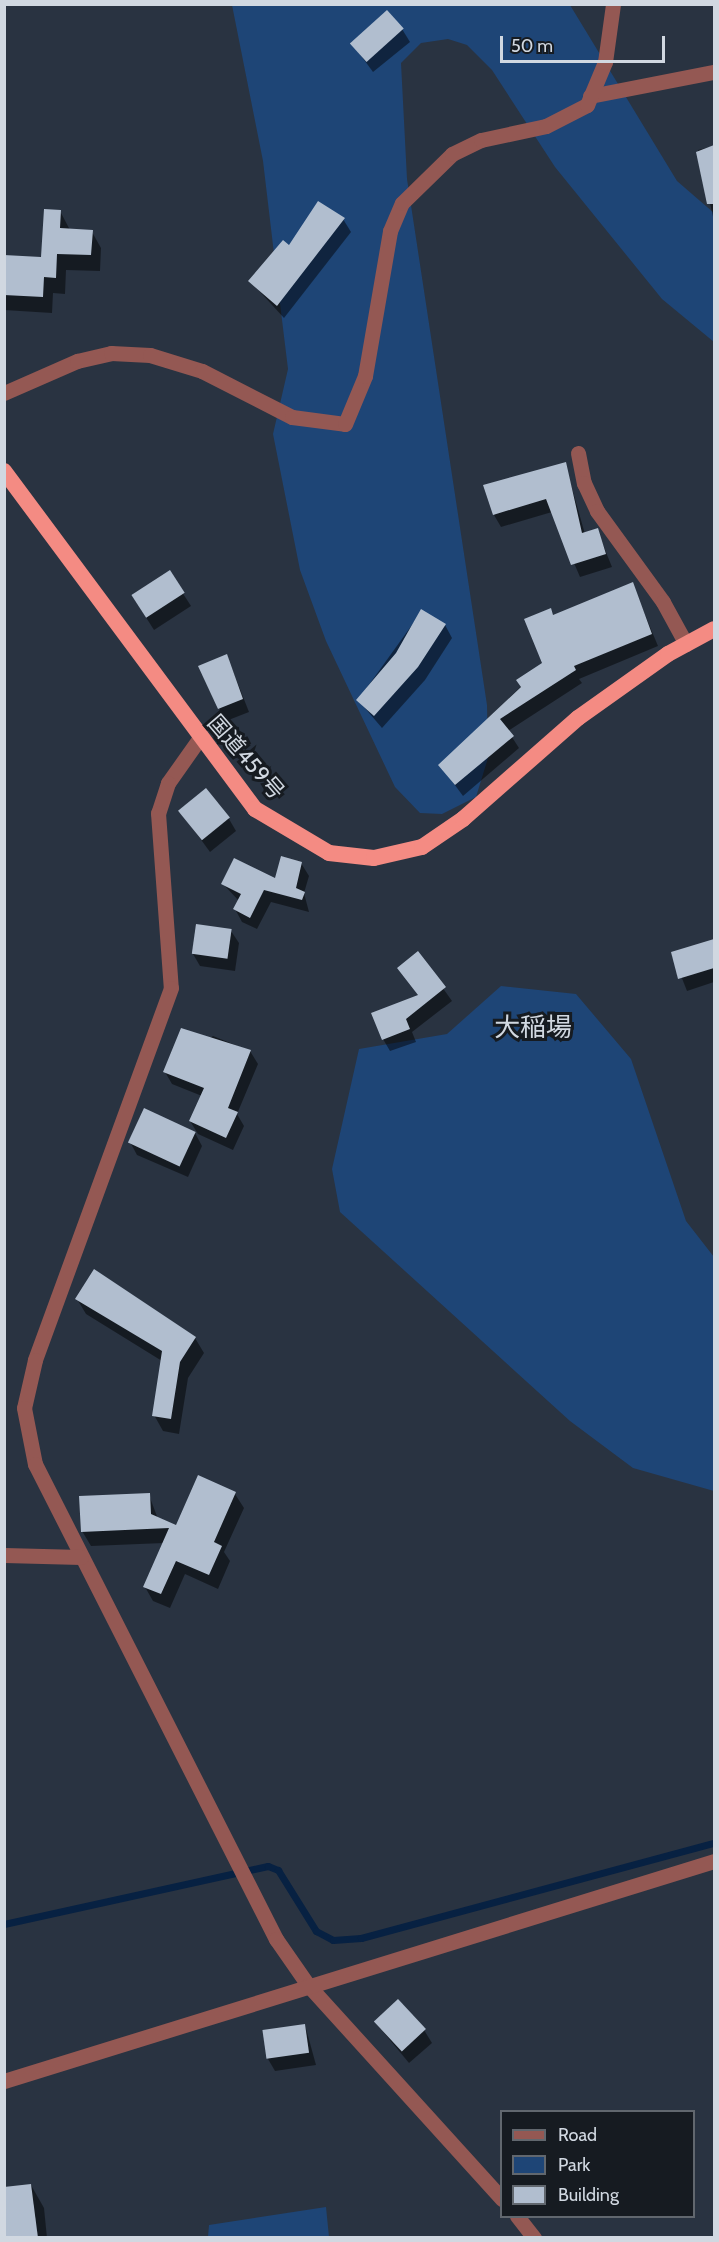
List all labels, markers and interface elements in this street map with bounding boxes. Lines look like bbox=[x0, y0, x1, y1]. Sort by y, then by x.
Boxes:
scale bar bbox=[503, 24, 668, 62]
text: 50 m bbox=[511, 35, 553, 57]
street label: 国道459号 bbox=[202, 709, 290, 805]
district label: 大稲場 bbox=[494, 1012, 572, 1044]
legend bbox=[500, 2110, 695, 2218]
text: Road bbox=[558, 2124, 597, 2146]
text: Park bbox=[558, 2154, 590, 2176]
text: Building bbox=[558, 2184, 619, 2206]

